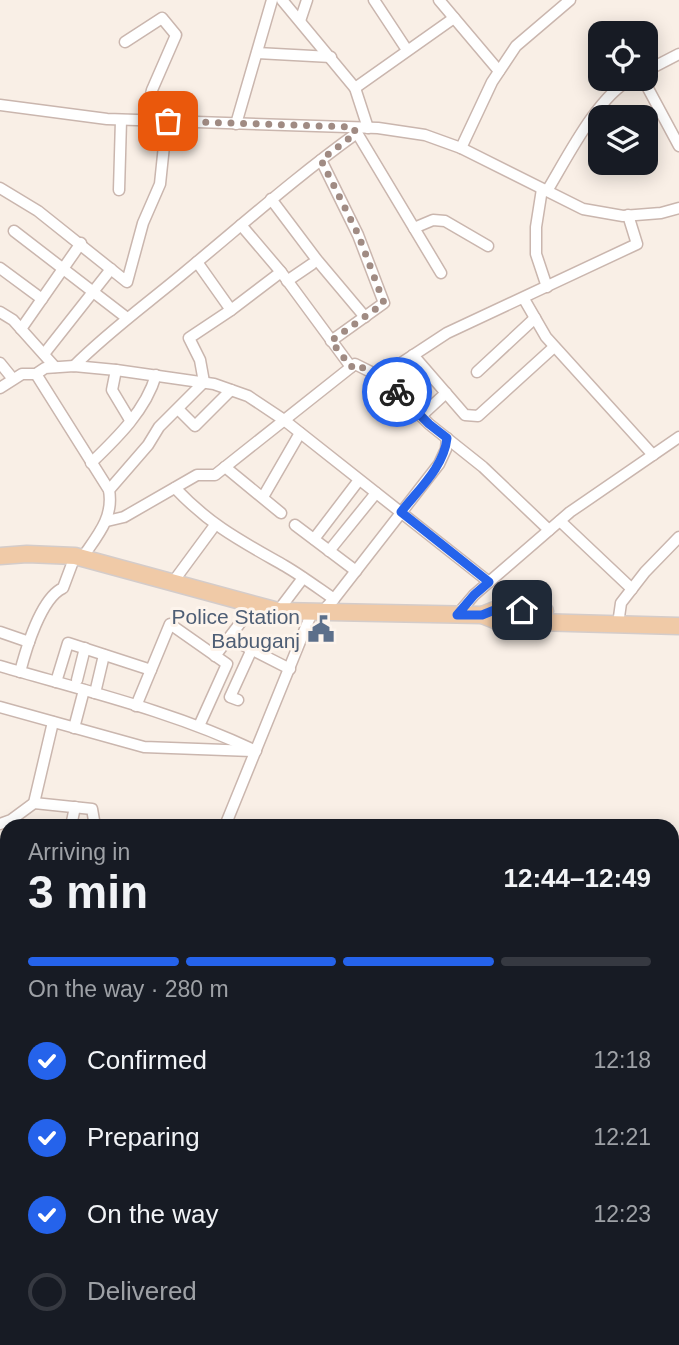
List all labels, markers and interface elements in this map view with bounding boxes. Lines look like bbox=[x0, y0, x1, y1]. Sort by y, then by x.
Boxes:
map controls bbox=[588, 21, 658, 175]
button: locate bbox=[588, 21, 658, 91]
pin bbox=[138, 91, 198, 151]
icon: bag bbox=[149, 102, 187, 140]
button: layers bbox=[588, 105, 658, 175]
courier bbox=[362, 357, 432, 427]
icon: bike bbox=[378, 373, 416, 411]
pin bbox=[492, 580, 552, 640]
icon: home bbox=[503, 591, 541, 629]
place label: Police Station Babuganj bbox=[172, 605, 300, 652]
public building icon: Police Station Babuganj bbox=[306, 614, 336, 644]
text: Arriving in bbox=[28, 839, 130, 865]
text: 12:44–12:49 bbox=[504, 863, 651, 893]
text: 3 min bbox=[28, 866, 148, 918]
text: On the way · 280 m bbox=[28, 976, 229, 1002]
icon: check bbox=[28, 1042, 66, 1080]
text: Confirmed bbox=[87, 1045, 207, 1075]
text: 12:18 bbox=[593, 1047, 651, 1073]
icon: check bbox=[28, 1119, 66, 1157]
text: Preparing bbox=[87, 1122, 200, 1152]
text: 12:21 bbox=[593, 1124, 651, 1150]
icon: check bbox=[28, 1196, 66, 1234]
text: On the way bbox=[87, 1199, 219, 1229]
text: 12:23 bbox=[593, 1201, 651, 1227]
text: Delivered bbox=[87, 1276, 197, 1306]

